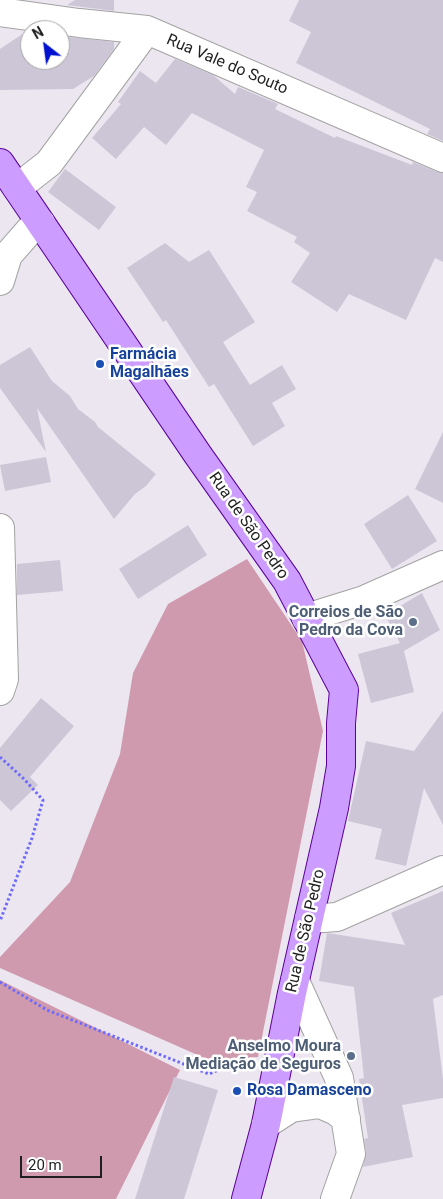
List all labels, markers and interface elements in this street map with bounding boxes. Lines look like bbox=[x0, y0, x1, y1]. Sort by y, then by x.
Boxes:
north arrow bbox=[20, 20, 70, 70]
text: N bbox=[30, 23, 46, 42]
street label: Rua Vale do Souto bbox=[163, 31, 291, 99]
place label: Farmácia Magalhães bbox=[110, 345, 189, 383]
marker: Farmácia Magalhães bbox=[94, 358, 106, 370]
street label: Rua de São Pedro bbox=[204, 469, 292, 583]
place label: Correios de São Pedro da Cova bbox=[289, 603, 403, 641]
marker: Correios de São Pedro da Cova bbox=[407, 616, 419, 628]
street label: Rua de São Pedro bbox=[282, 867, 330, 995]
place label: Anselmo Moura Mediação de Seguros bbox=[186, 1037, 341, 1075]
marker: Anselmo Moura Mediação de Seguros bbox=[345, 1050, 357, 1062]
place label: Rosa Damasceno bbox=[247, 1081, 372, 1101]
marker: Rosa Damasceno bbox=[231, 1085, 243, 1097]
scale bar bbox=[22, 1146, 105, 1178]
text: 20 m bbox=[28, 1156, 62, 1174]

